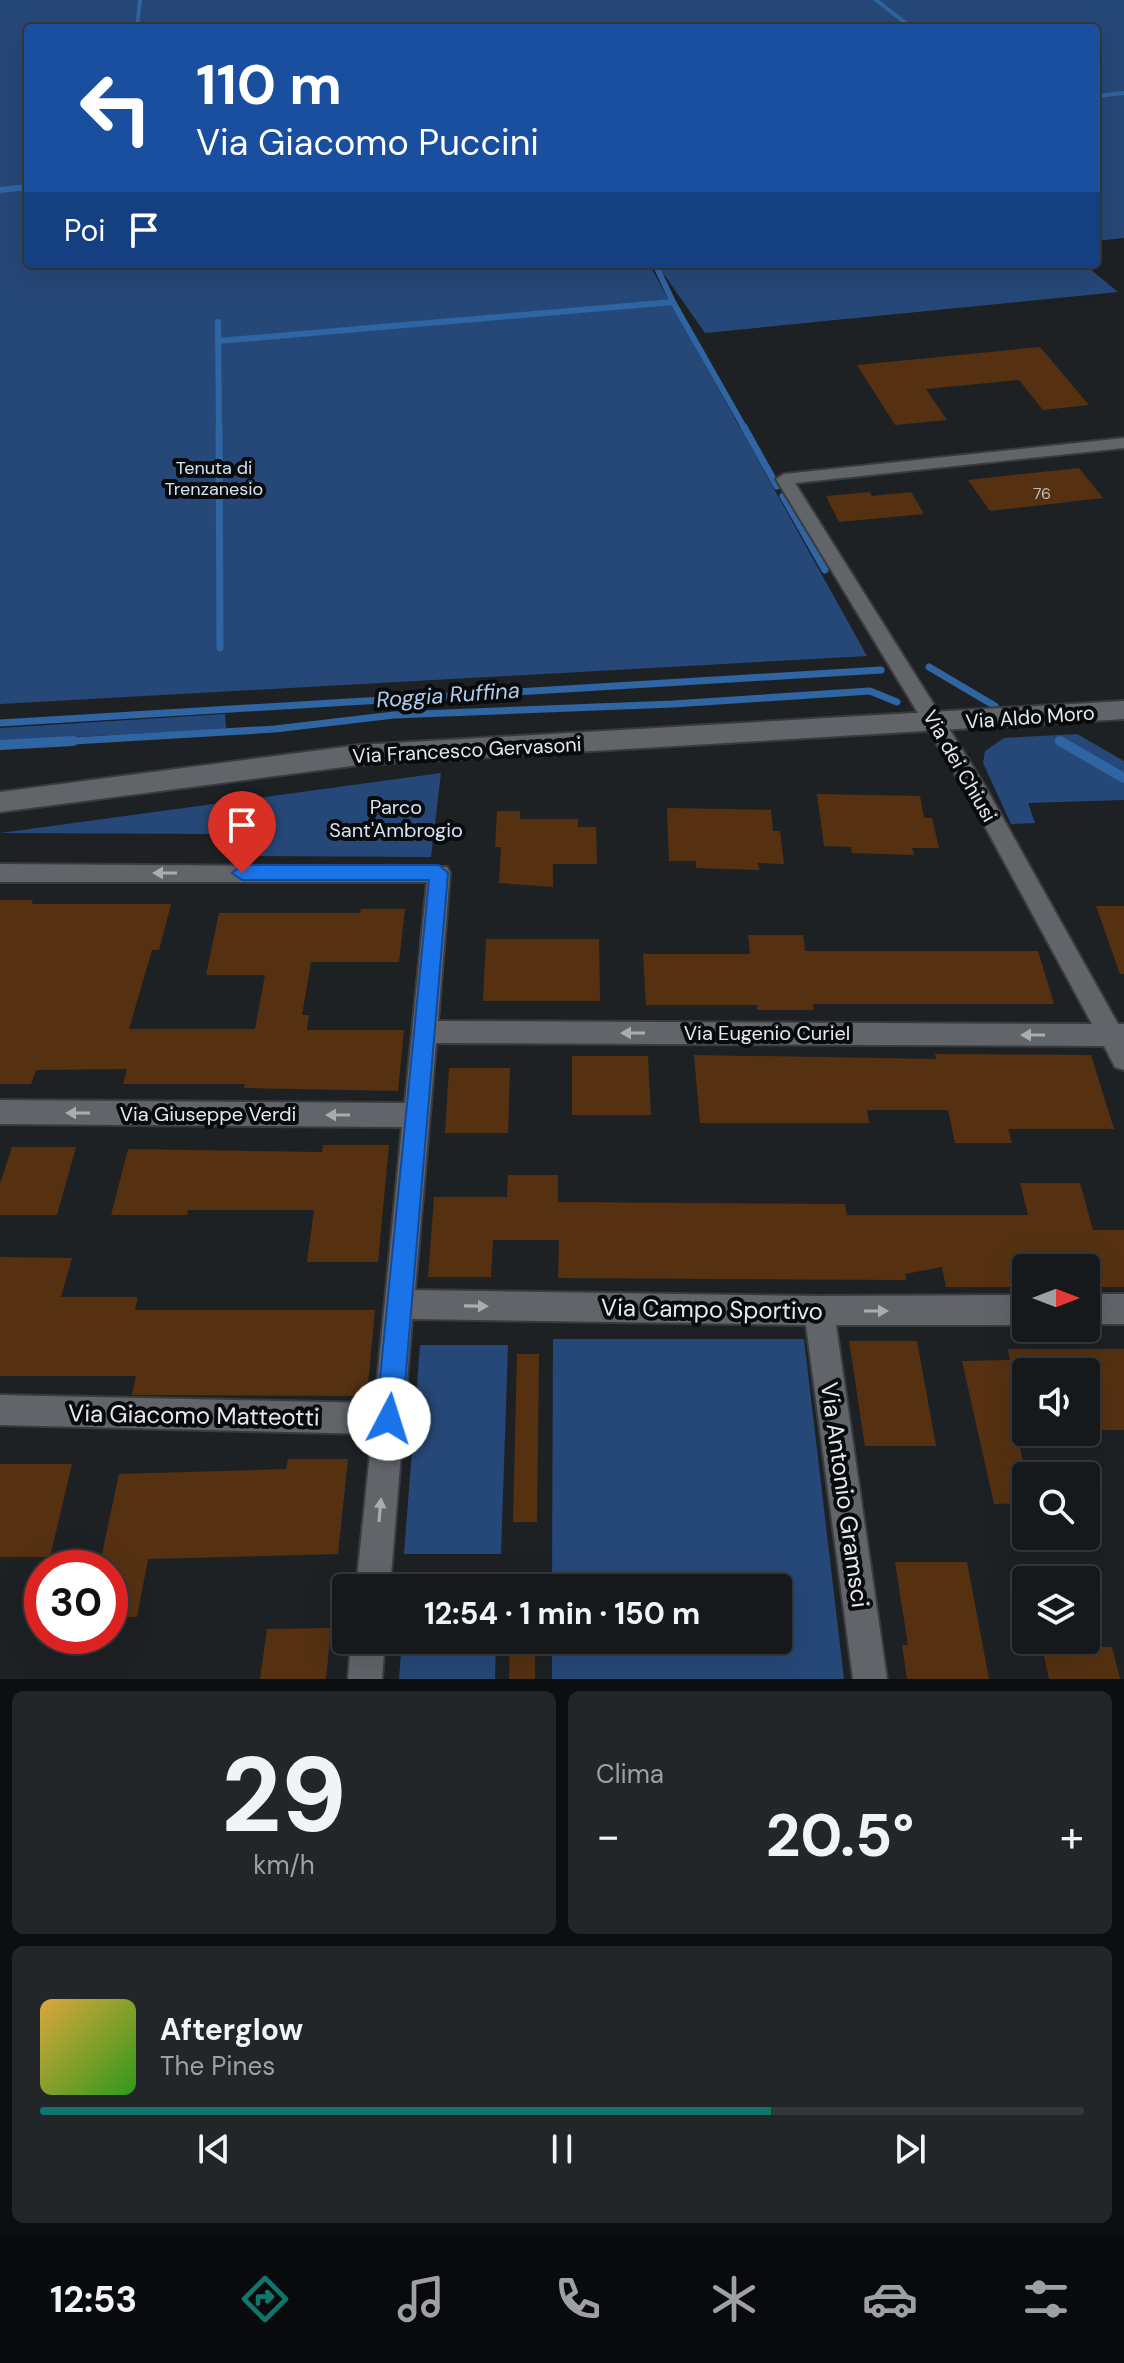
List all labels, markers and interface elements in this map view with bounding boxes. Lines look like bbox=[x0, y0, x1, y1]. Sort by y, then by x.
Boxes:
text: 110 m bbox=[196, 48, 342, 121]
icon: left bbox=[64, 56, 168, 160]
text: Via Giacomo Puccini bbox=[196, 119, 539, 166]
icon: arrive bbox=[122, 208, 166, 252]
text: Poi bbox=[64, 211, 106, 250]
park label: Tenuta di Trenzanesio bbox=[165, 456, 263, 501]
house number: 76 bbox=[1033, 483, 1051, 504]
water label: Roggia Ruffina bbox=[375, 676, 521, 714]
street label: Via Aldo Moro bbox=[965, 700, 1095, 734]
street label: Via dei Chiusi bbox=[917, 705, 1003, 827]
street label: Via Francesco Gervasoni bbox=[352, 731, 582, 769]
pin bbox=[208, 791, 276, 873]
park label: Parco Sant'Ambrogio bbox=[329, 794, 463, 843]
icon: arrive bbox=[220, 803, 264, 847]
one-way arrow bbox=[152, 867, 177, 879]
street label: Via Eugenio Curiel bbox=[684, 1020, 850, 1046]
one-way arrow bbox=[620, 1027, 645, 1039]
one-way arrow bbox=[1020, 1029, 1045, 1041]
street label: Via Giuseppe Verdi bbox=[120, 1101, 296, 1127]
one-way arrow bbox=[65, 1107, 90, 1119]
one-way arrow bbox=[325, 1109, 350, 1121]
north arrow bbox=[1012, 1254, 1100, 1342]
map controls bbox=[1012, 1254, 1100, 1654]
street label: Via Campo Sportivo bbox=[601, 1292, 823, 1326]
one-way arrow bbox=[464, 1299, 489, 1312]
one-way arrow bbox=[864, 1305, 889, 1317]
button: sound bbox=[1012, 1358, 1100, 1446]
position arrow bbox=[347, 1377, 431, 1461]
street label: Via Antonio Gramsci bbox=[814, 1380, 876, 1610]
street label: Via Giacomo Matteotti bbox=[68, 1397, 320, 1433]
button: search bbox=[1012, 1462, 1100, 1550]
one-way arrow bbox=[374, 1497, 387, 1522]
speed limit sign: 30 bbox=[24, 1550, 128, 1654]
button: layers bbox=[1012, 1566, 1100, 1654]
text: 12:54 · 1 min · 150 m bbox=[424, 1594, 700, 1633]
text: 29 bbox=[221, 1728, 347, 1863]
text: Clima bbox=[596, 1757, 664, 1791]
text: 20.5° bbox=[766, 1796, 914, 1875]
text: − bbox=[596, 1807, 620, 1865]
text: + bbox=[1060, 1807, 1084, 1865]
text: km/h bbox=[253, 1848, 315, 1882]
text: Afterglow bbox=[160, 2010, 303, 2049]
text: The Pines bbox=[160, 2049, 275, 2083]
icon: previous bbox=[192, 2127, 236, 2171]
icon: pause bbox=[540, 2127, 584, 2171]
icon: next bbox=[888, 2127, 932, 2171]
icon: directions bbox=[237, 2271, 293, 2327]
icon: music bbox=[393, 2271, 449, 2327]
icon: phone bbox=[550, 2271, 606, 2327]
icon: climate bbox=[706, 2271, 762, 2327]
icon: car bbox=[862, 2271, 918, 2327]
icon: filters bbox=[1018, 2271, 1074, 2327]
text: 12:53 bbox=[50, 2276, 137, 2323]

